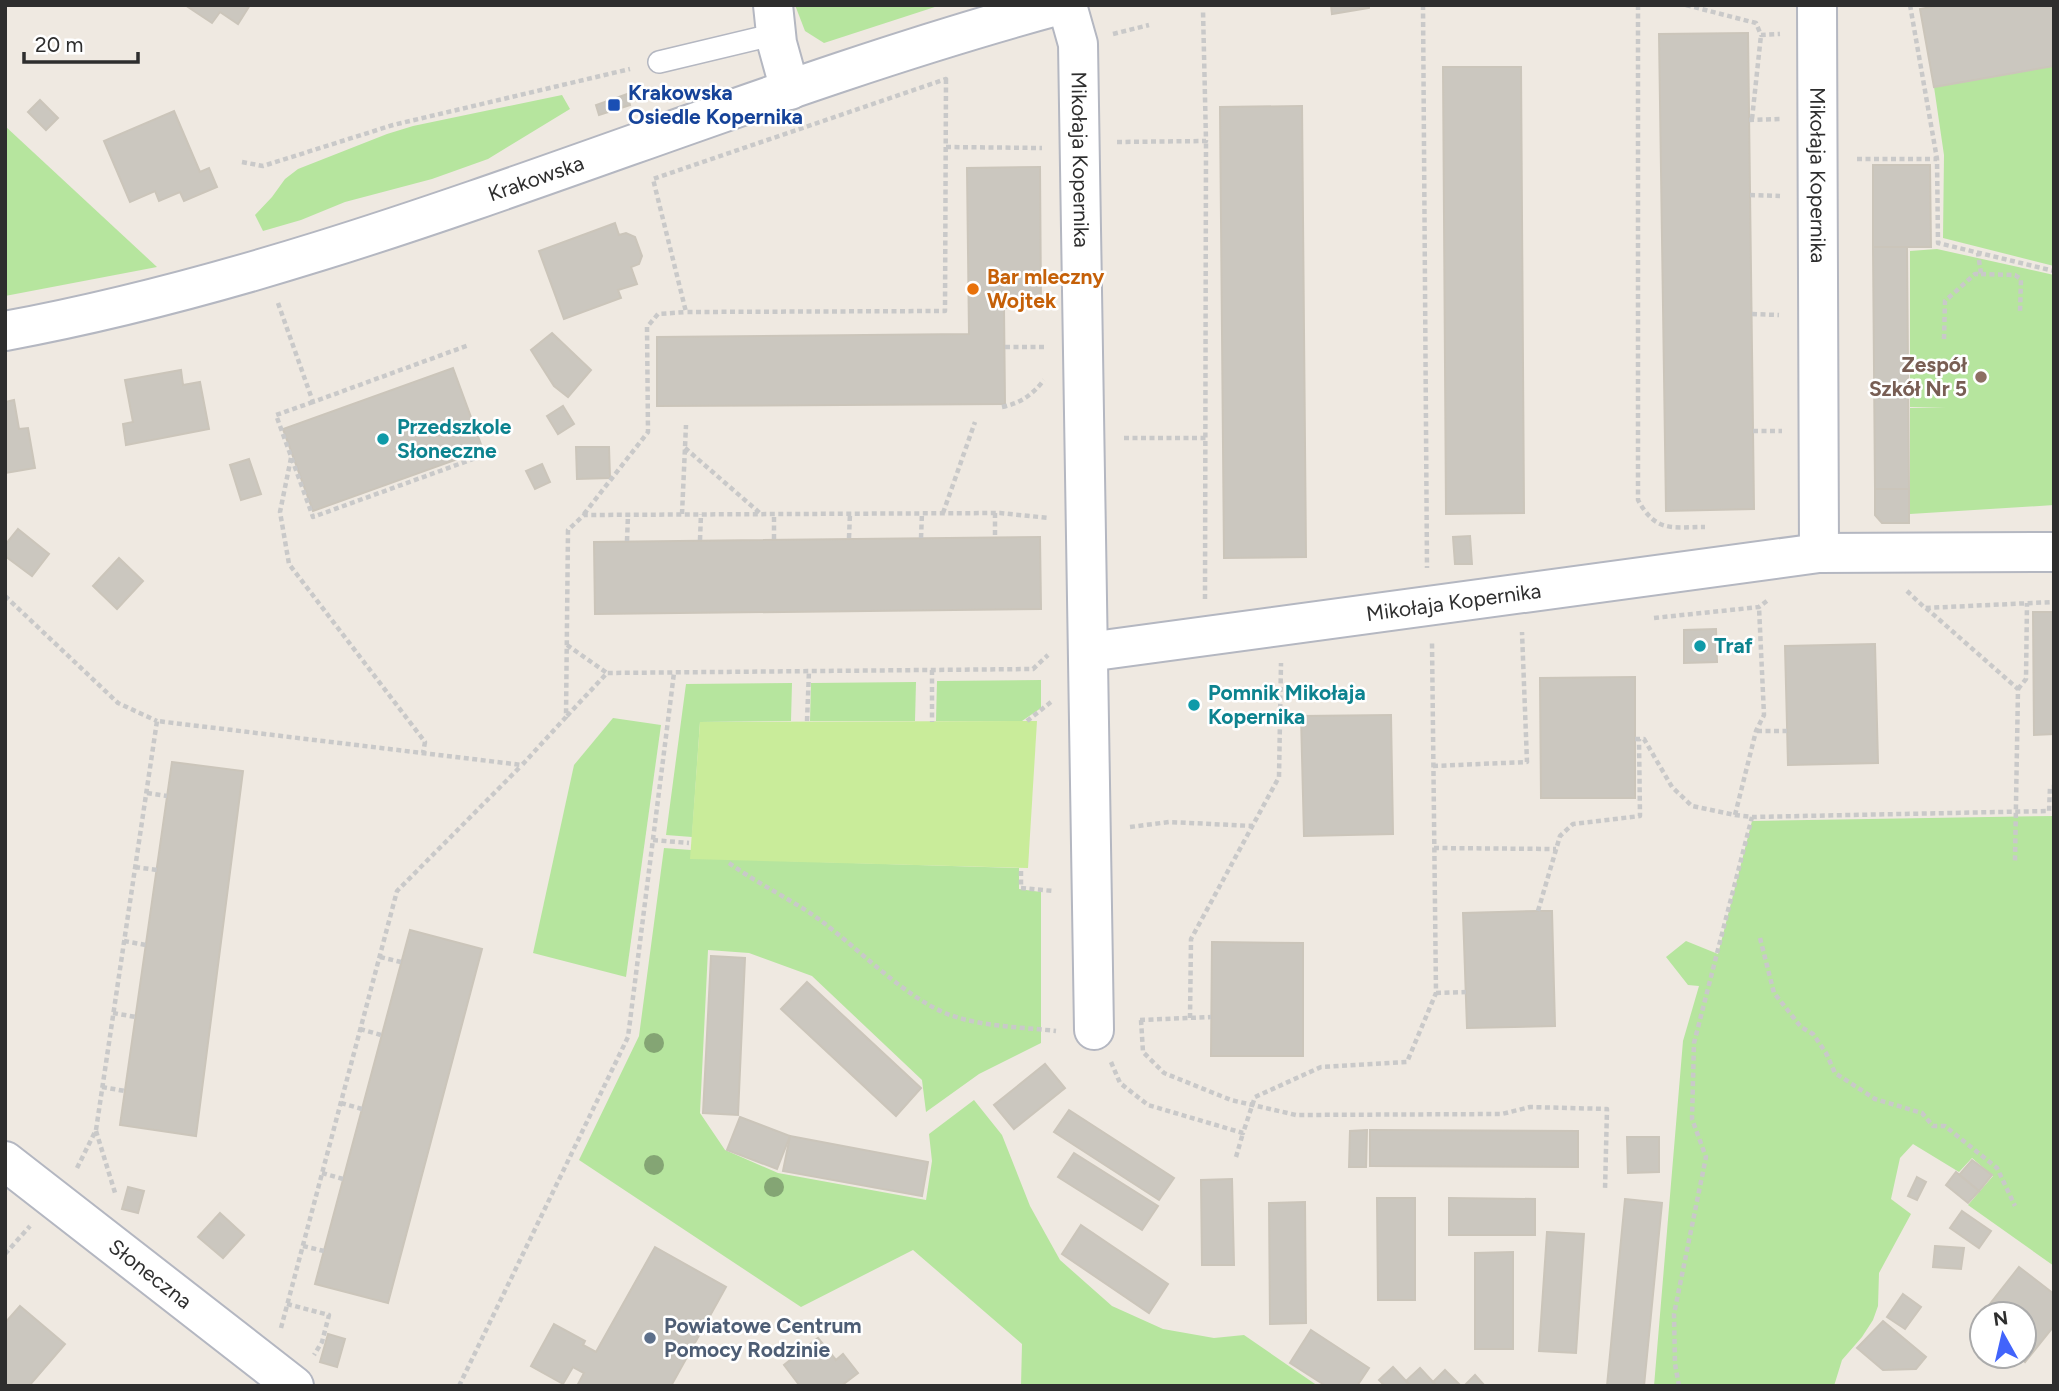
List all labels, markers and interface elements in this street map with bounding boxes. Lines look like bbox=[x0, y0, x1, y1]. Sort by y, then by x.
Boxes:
scale bar bbox=[24, 21, 138, 65]
text: 20 m bbox=[35, 32, 83, 57]
street label: Mikołaja Kopernika bbox=[1066, 71, 1094, 248]
place label: Krakowska Osiedle Kopernika bbox=[628, 80, 803, 129]
street label: Mikołaja Kopernika bbox=[1805, 87, 1831, 263]
marker: Krakowska Osiedle Kopernika bbox=[606, 97, 622, 113]
street label: Krakowska bbox=[485, 150, 587, 206]
place label: Bar mleczny Wojtek bbox=[987, 264, 1105, 313]
marker: Bar mleczny Wojtek bbox=[965, 281, 981, 297]
place label: Zespół Szkół Nr 5 bbox=[1869, 352, 1967, 401]
marker: Zespół Szkół Nr 5 bbox=[1973, 369, 1989, 385]
place label: Przedszkole Słoneczne bbox=[397, 414, 512, 463]
marker: Przedszkole Słoneczne bbox=[375, 431, 391, 447]
street label: Mikołaja Kopernika bbox=[1365, 578, 1543, 626]
place label: Traf bbox=[1714, 633, 1754, 658]
marker: Traf bbox=[1692, 638, 1708, 654]
place label: Pomnik Mikołaja Kopernika bbox=[1208, 680, 1366, 729]
marker: Pomnik Mikołaja Kopernika bbox=[1186, 697, 1202, 713]
street label: Słoneczna bbox=[104, 1234, 197, 1314]
north arrow bbox=[1968, 1300, 2038, 1370]
text: N bbox=[1992, 1306, 2010, 1331]
place label: Powiatowe Centrum Pomocy Rodzinie bbox=[664, 1313, 862, 1362]
marker: Powiatowe Centrum Pomocy Rodzinie bbox=[642, 1330, 658, 1346]

